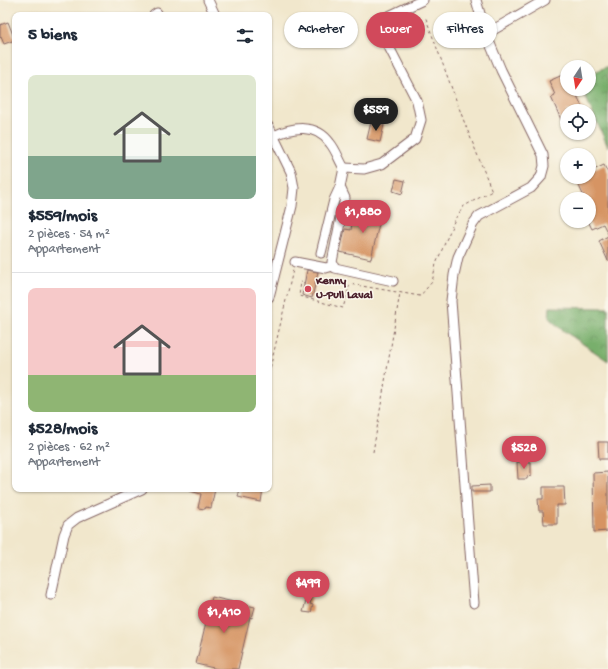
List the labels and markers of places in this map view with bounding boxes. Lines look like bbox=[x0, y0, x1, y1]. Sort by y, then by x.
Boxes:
pin: $559 bbox=[352, 98, 400, 132]
pin: $1,880 bbox=[330, 200, 396, 234]
place label: Kenny U-Pull Laval bbox=[315, 275, 373, 303]
marker: Kenny U-Pull Laval bbox=[303, 284, 313, 294]
pin: $528 bbox=[500, 436, 548, 470]
pin: $499 bbox=[284, 571, 332, 605]
pin: $1,410 bbox=[191, 600, 257, 634]

